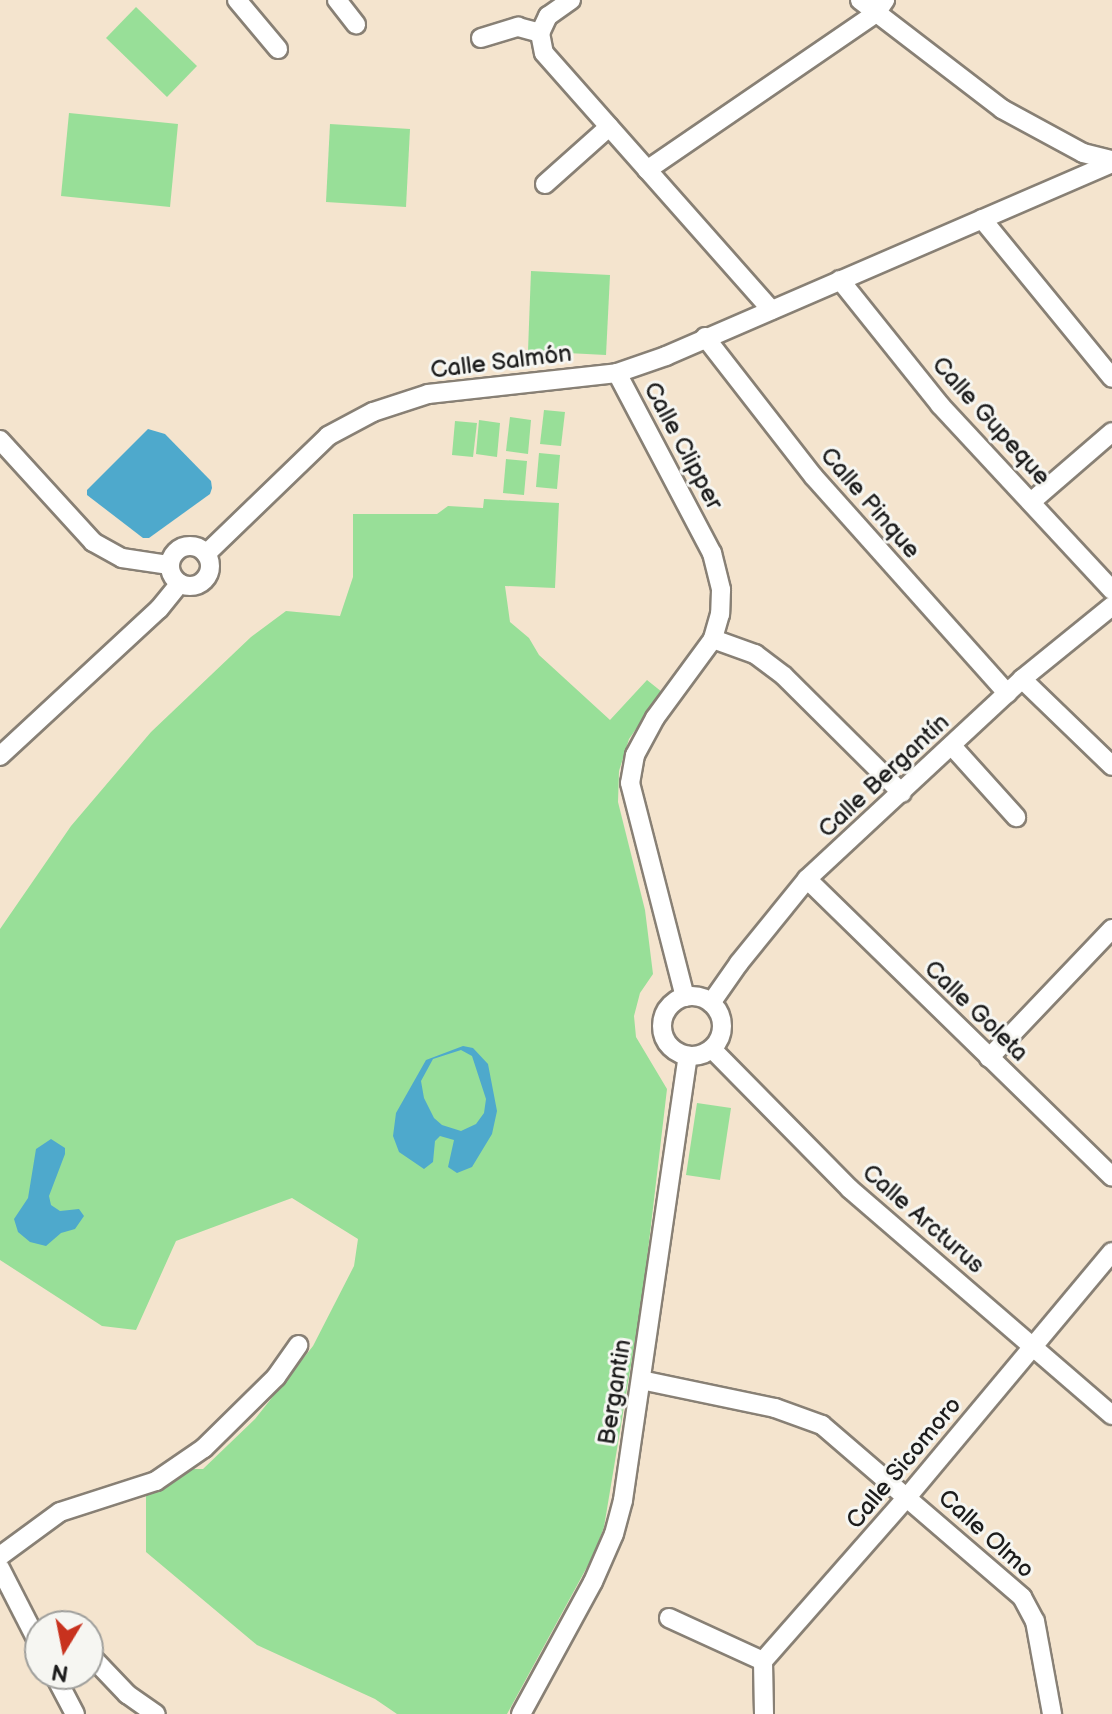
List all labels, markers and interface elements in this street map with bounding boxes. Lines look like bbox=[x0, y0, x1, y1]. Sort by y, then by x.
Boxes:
street label: Calle Salmón bbox=[429, 339, 573, 385]
street label: Calle Gupeque bbox=[926, 351, 1056, 491]
street label: Calle Clipper bbox=[637, 377, 729, 515]
street label: Calle Pinque bbox=[814, 442, 926, 564]
street label: Calle Bergantín bbox=[813, 708, 955, 844]
street label: Calle Goleta bbox=[918, 954, 1034, 1068]
street label: Calle Arcturus bbox=[856, 1158, 990, 1280]
street label: Bergantin bbox=[592, 1337, 638, 1447]
street label: Calle Sicomoro bbox=[840, 1391, 968, 1535]
street label: Calle Olmo bbox=[932, 1483, 1040, 1585]
north arrow bbox=[24, 1610, 104, 1690]
text: N bbox=[50, 1657, 71, 1687]

